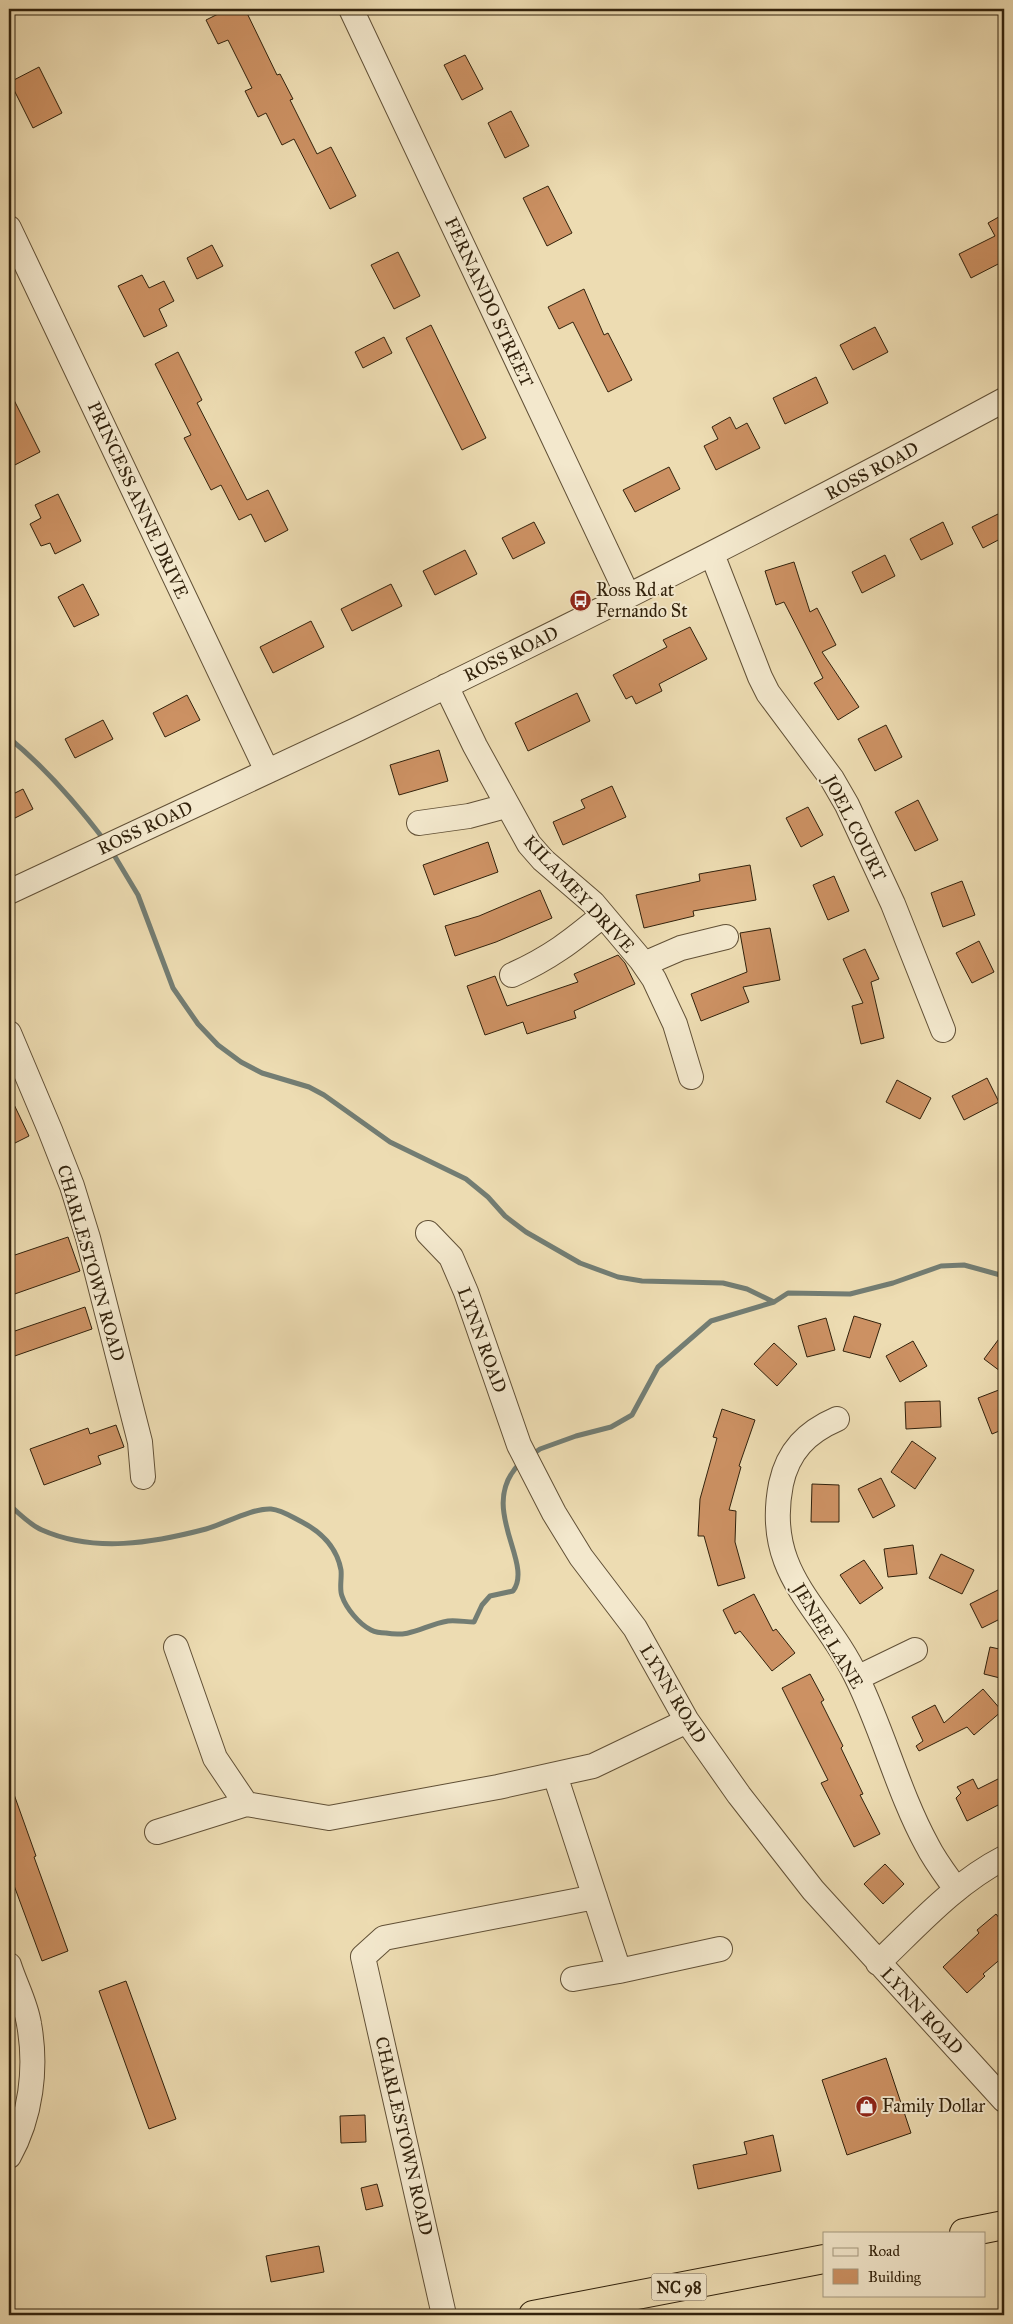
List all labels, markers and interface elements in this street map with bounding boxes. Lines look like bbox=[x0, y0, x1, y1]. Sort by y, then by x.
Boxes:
street label: FERNANDO STREET bbox=[440, 213, 538, 391]
street label: PRINCESS ANNE DRIVE bbox=[83, 398, 193, 602]
street label: ROSS ROAD bbox=[821, 437, 923, 505]
place label: Ross Rd at Fernando St bbox=[596, 579, 688, 622]
bus stop icon: Ross Rd at Fernando St bbox=[568, 588, 592, 612]
street label: ROSS ROAD bbox=[460, 622, 562, 686]
street label: JOEL COURT bbox=[817, 770, 891, 885]
street label: ROSS ROAD bbox=[94, 796, 196, 860]
street label: KILAMEY DRIVE bbox=[519, 831, 639, 957]
street label: CHARLESTOWN ROAD bbox=[52, 1162, 130, 1364]
street label: LYNN ROAD bbox=[453, 1284, 511, 1396]
street label: JENEE LANE bbox=[786, 1578, 868, 1693]
street label: LYNN ROAD bbox=[635, 1641, 711, 1747]
street label: LYNN ROAD bbox=[876, 1963, 968, 2059]
street label: CHARLESTOWN ROAD bbox=[370, 2034, 438, 2238]
shop icon: Family Dollar bbox=[854, 2094, 878, 2118]
place label: Family Dollar bbox=[882, 2095, 986, 2117]
legend bbox=[823, 2232, 986, 2296]
text: Road bbox=[868, 2242, 900, 2260]
text: Building bbox=[868, 2268, 922, 2286]
road number: NC 98 bbox=[652, 2274, 706, 2300]

